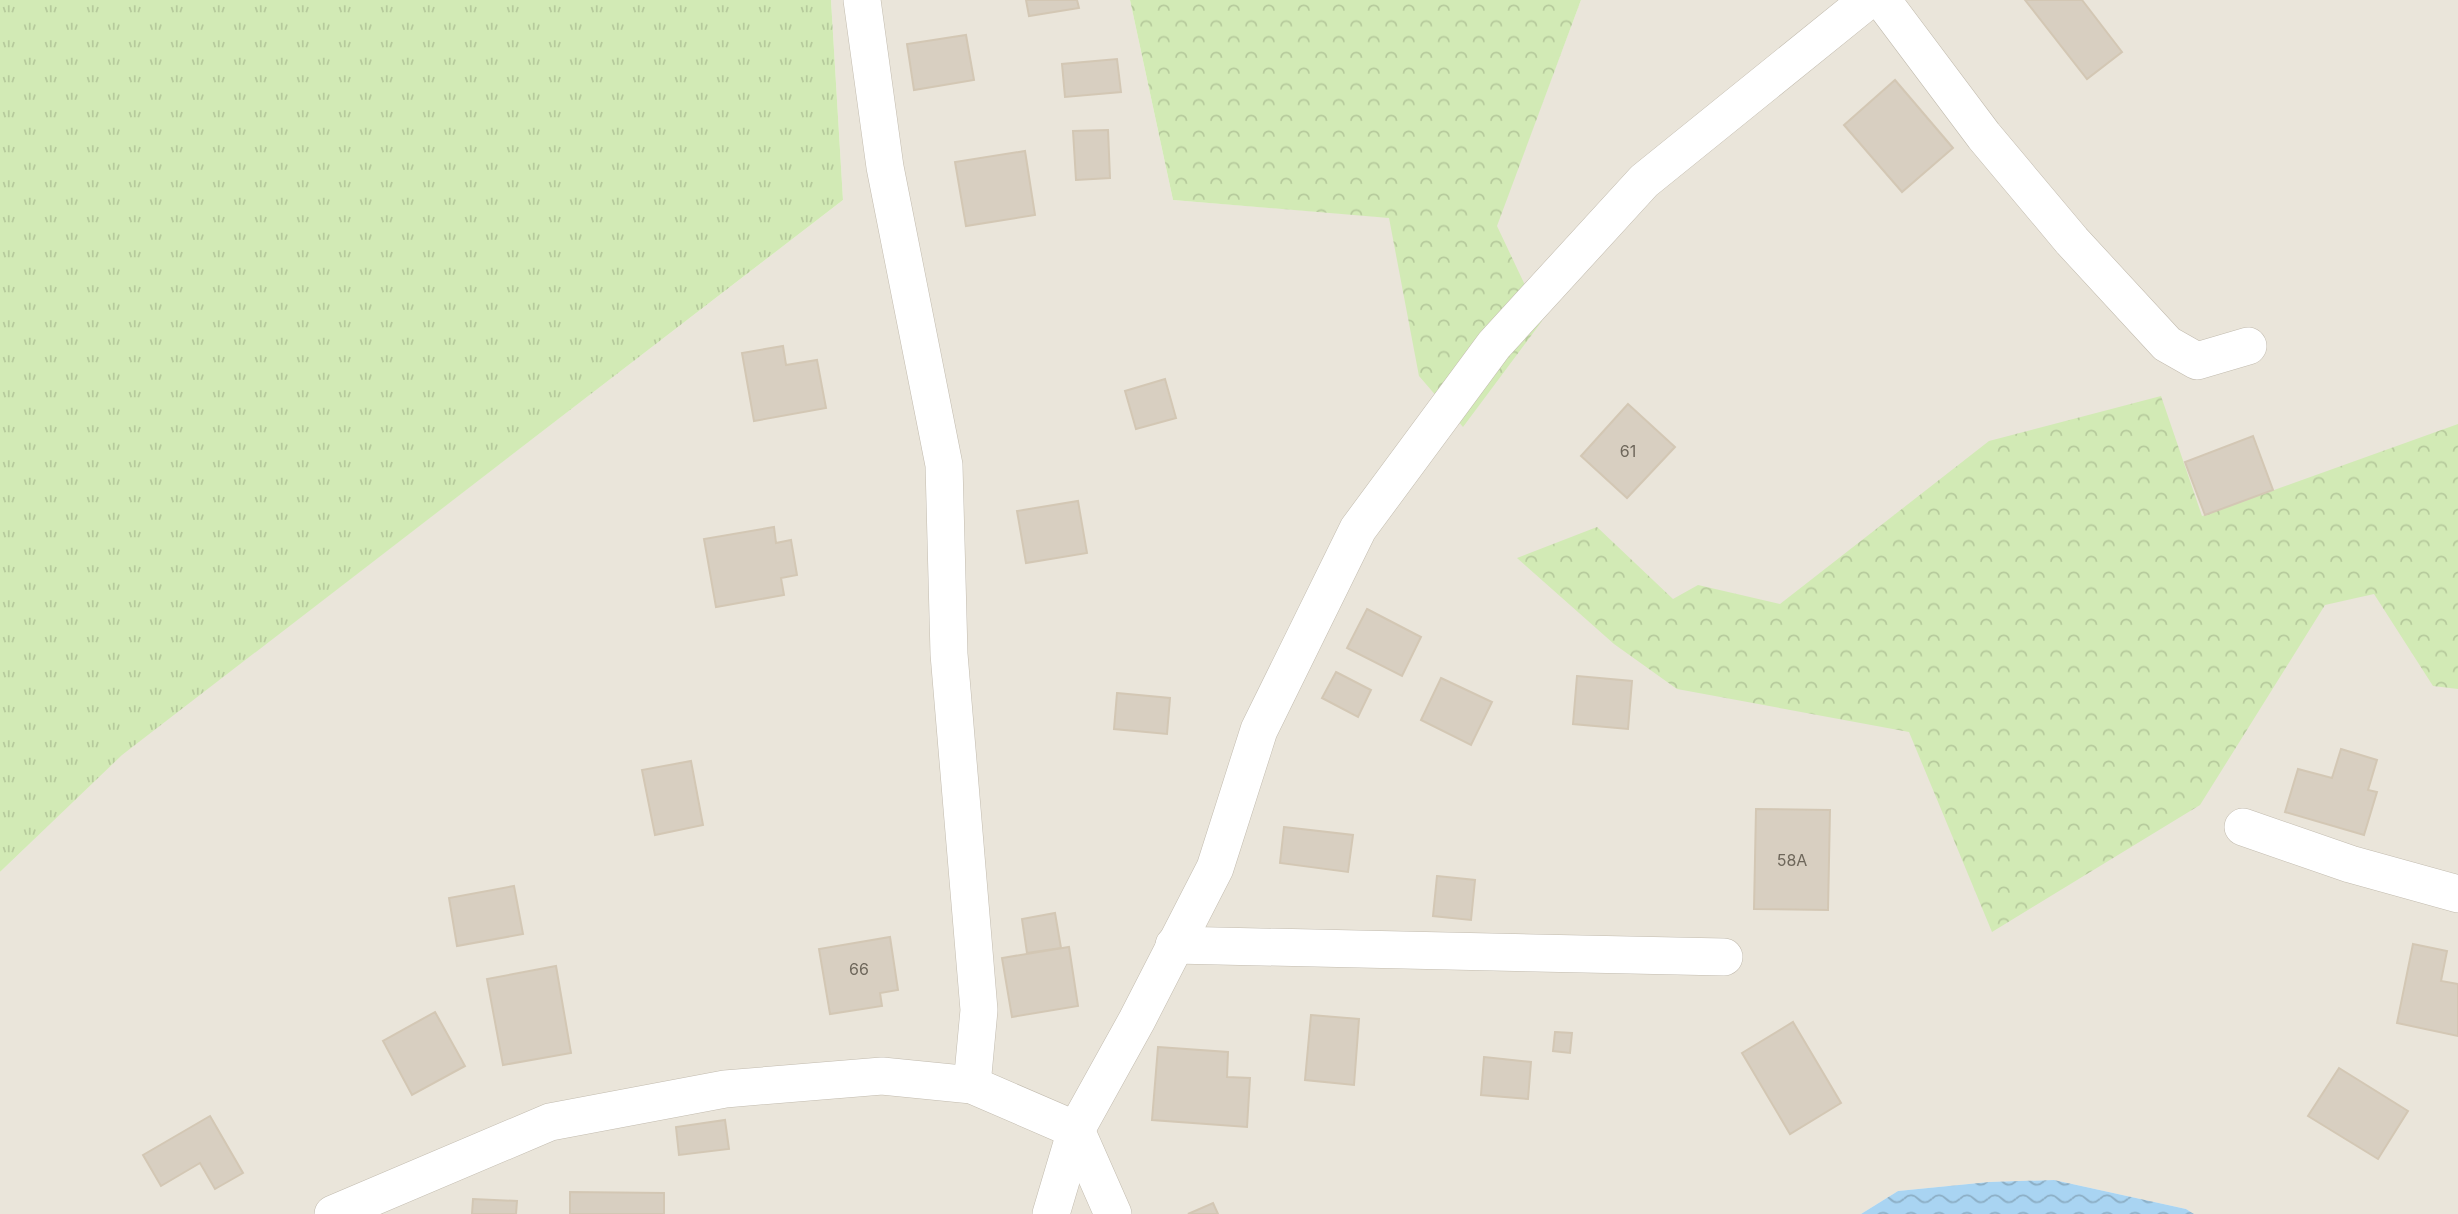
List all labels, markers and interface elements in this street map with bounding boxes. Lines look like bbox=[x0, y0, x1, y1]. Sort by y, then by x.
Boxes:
house number: 61 bbox=[1620, 441, 1636, 461]
house number: 58А bbox=[1777, 850, 1807, 870]
house number: 66 bbox=[849, 959, 869, 979]

